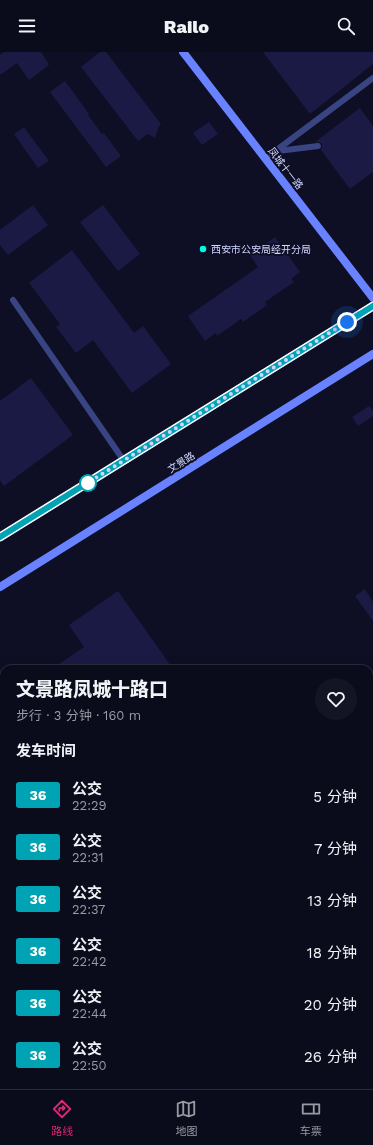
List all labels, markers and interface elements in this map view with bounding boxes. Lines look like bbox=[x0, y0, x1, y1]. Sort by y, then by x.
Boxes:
icon: menu bbox=[16, 15, 38, 37]
icon: search bbox=[335, 15, 357, 37]
text: Railo bbox=[164, 16, 209, 37]
street label: 凤城十一路 bbox=[266, 145, 305, 191]
marker: 西安市公安局经开分局 bbox=[198, 244, 208, 254]
place label: 西安市公安局经开分局 bbox=[211, 244, 311, 255]
your location bbox=[337, 312, 357, 332]
street label: 文景路 bbox=[166, 450, 197, 475]
unlabelled marker bbox=[79, 474, 97, 492]
text: 文景路凤城十路口 bbox=[16, 678, 168, 701]
button: heart bbox=[315, 678, 357, 720]
text: 步行 · 3 分钟 · 160 m bbox=[16, 708, 141, 723]
text: 发车时间 bbox=[16, 742, 76, 760]
text: 公交 bbox=[72, 780, 102, 798]
text: 36 bbox=[30, 787, 46, 803]
text: 5 分钟 bbox=[313, 788, 357, 806]
text: 22:29 bbox=[72, 798, 107, 813]
text: 公交 bbox=[72, 832, 102, 850]
text: 36 bbox=[30, 839, 46, 855]
text: 7 分钟 bbox=[314, 840, 357, 858]
text: 22:31 bbox=[72, 850, 104, 865]
text: 公交 bbox=[72, 884, 102, 902]
text: 36 bbox=[30, 891, 46, 907]
text: 13 分钟 bbox=[307, 892, 357, 910]
text: 22:37 bbox=[72, 902, 105, 917]
text: 公交 bbox=[72, 936, 102, 954]
text: 36 bbox=[30, 943, 46, 959]
text: 18 分钟 bbox=[307, 944, 357, 962]
text: 22:42 bbox=[72, 954, 107, 969]
text: 公交 bbox=[72, 988, 102, 1006]
text: 36 bbox=[30, 995, 46, 1011]
text: 20 分钟 bbox=[304, 996, 357, 1014]
text: 22:44 bbox=[72, 1006, 107, 1021]
text: 公交 bbox=[72, 1040, 102, 1058]
text: 36 bbox=[30, 1047, 46, 1063]
text: 26 分钟 bbox=[304, 1048, 357, 1066]
text: 22:50 bbox=[72, 1058, 107, 1073]
tab: 路线 bbox=[51, 1098, 73, 1138]
tab: 地图 bbox=[175, 1098, 197, 1138]
tab: 车票 bbox=[300, 1098, 322, 1138]

